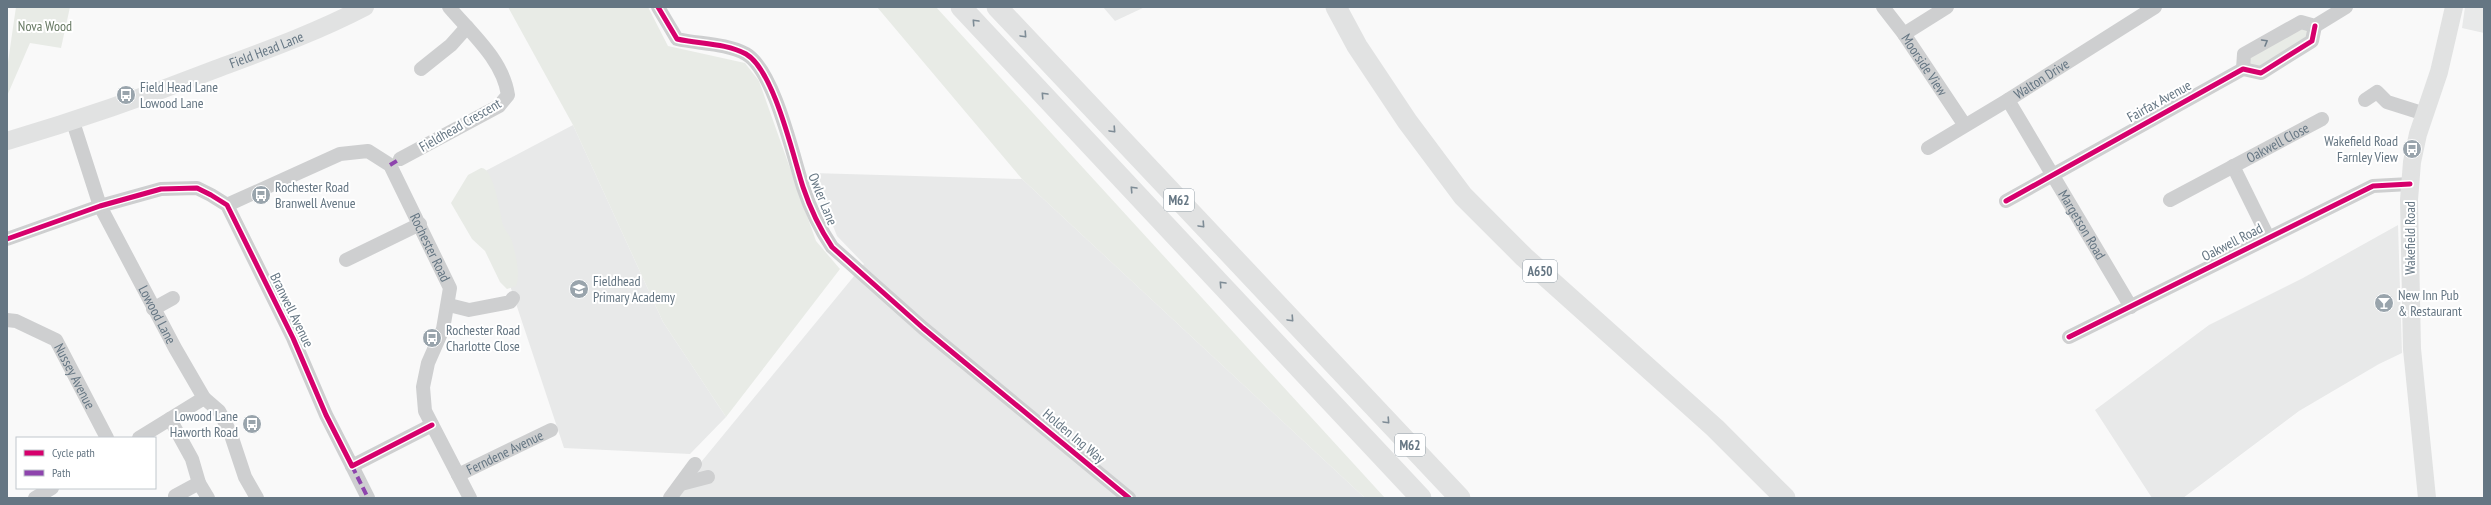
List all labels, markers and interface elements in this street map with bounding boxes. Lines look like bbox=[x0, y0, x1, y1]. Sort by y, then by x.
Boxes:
park label: Nova Wood bbox=[18, 17, 72, 35]
one-way arrow bbox=[973, 19, 980, 26]
street label: Field Head Lane bbox=[227, 27, 306, 72]
one-way arrow bbox=[1019, 30, 1027, 38]
street label: Moorside View bbox=[1897, 30, 1952, 100]
one-way arrow bbox=[2261, 40, 2268, 47]
street label: Walton Drive bbox=[2010, 54, 2073, 103]
street label: Fairfax Avenue bbox=[2124, 76, 2195, 126]
place label: Field Head Lane Lowood Lane bbox=[140, 78, 218, 112]
bus stop icon: Field Head Lane Lowood Lane bbox=[115, 84, 137, 106]
one-way arrow bbox=[1041, 92, 1048, 100]
street label: Fieldhead Crescent bbox=[416, 94, 504, 156]
street label: Oakwell Close bbox=[2243, 118, 2312, 167]
one-way arrow bbox=[1108, 125, 1116, 133]
place label: Wakefield Road Farnley View bbox=[2324, 132, 2399, 166]
bus stop icon: Wakefield Road Farnley View bbox=[2401, 138, 2423, 160]
street label: Owler Lane bbox=[804, 170, 842, 228]
place label: Rochester Road Branwell Avenue bbox=[275, 178, 356, 212]
bus stop icon: Rochester Road Branwell Avenue bbox=[250, 184, 272, 206]
one-way arrow bbox=[1130, 187, 1137, 194]
street label: Margetson Road bbox=[2054, 187, 2110, 263]
road number: M62 bbox=[1164, 189, 1194, 211]
street label: Wakefield Road bbox=[2401, 201, 2419, 275]
street label: Rochester Road bbox=[406, 210, 455, 285]
street label: Oakwell Road bbox=[2199, 219, 2265, 265]
one-way arrow bbox=[1197, 220, 1205, 228]
road number: A650 bbox=[1523, 260, 1557, 282]
street label: Branwell Avenue bbox=[266, 270, 318, 350]
place label: Fieldhead Primary Academy bbox=[593, 272, 676, 306]
school or university icon: Fieldhead Primary Academy bbox=[568, 278, 590, 300]
one-way arrow bbox=[1219, 281, 1226, 289]
street label: Lowood Lane bbox=[135, 282, 180, 347]
place label: New Inn Pub & Restaurant bbox=[2398, 286, 2462, 320]
bar icon: New Inn Pub & Restaurant bbox=[2373, 292, 2395, 314]
one-way arrow bbox=[1287, 315, 1294, 322]
place label: Rochester Road Charlotte Close bbox=[446, 321, 520, 355]
bus stop icon: Rochester Road Charlotte Close bbox=[421, 327, 443, 349]
street label: Nussey Avenue bbox=[50, 340, 99, 412]
street label: Holden Ing Way bbox=[1039, 405, 1109, 468]
place label: Lowood Lane Haworth Road bbox=[170, 407, 238, 441]
bus stop icon: Lowood Lane Haworth Road bbox=[241, 413, 263, 435]
one-way arrow bbox=[1382, 416, 1389, 423]
street label: Ferndene Avenue bbox=[463, 426, 546, 479]
road number: M62 bbox=[1395, 434, 1425, 456]
legend bbox=[16, 437, 156, 489]
text: Cycle path bbox=[52, 445, 95, 460]
text: Path bbox=[52, 465, 70, 480]

